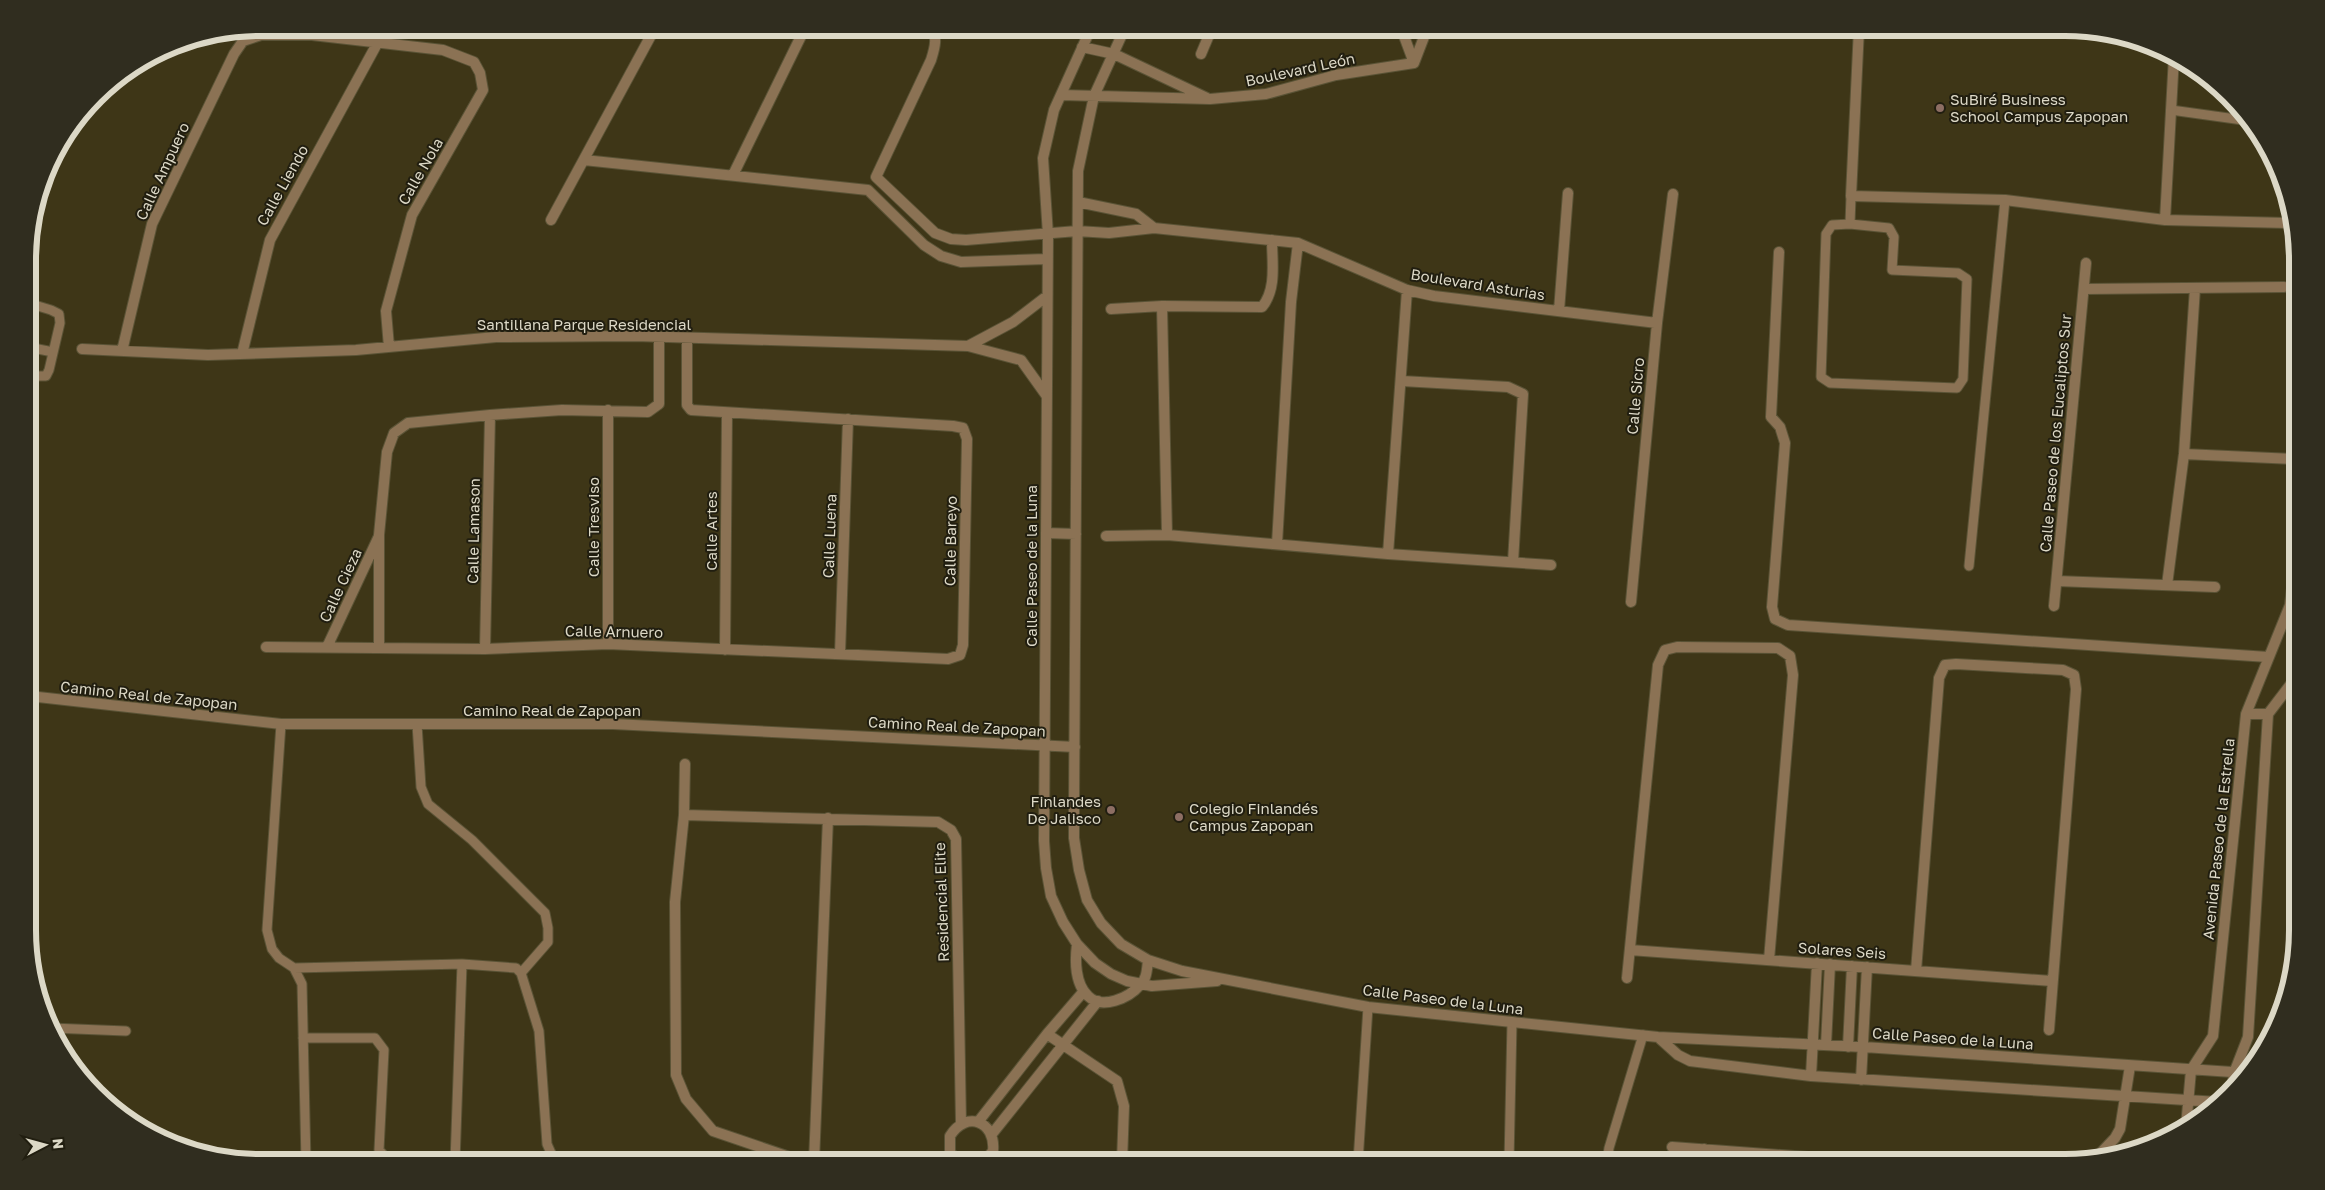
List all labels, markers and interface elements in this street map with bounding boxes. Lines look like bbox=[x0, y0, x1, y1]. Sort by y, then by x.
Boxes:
street label: Boulevard León bbox=[1244, 49, 1356, 89]
place label: SuBiré Business School Campus Zapopan bbox=[1950, 90, 2128, 125]
marker: SuBiré Business School Campus Zapopan bbox=[1934, 102, 1946, 114]
street label: Calle Ampuero bbox=[132, 119, 192, 223]
street label: Calle Nola bbox=[394, 134, 446, 208]
street label: Calle Liendo bbox=[252, 142, 312, 228]
street label: Boulevard Asturias bbox=[1410, 265, 1546, 304]
street label: Calle Paseo de los Eucaliptos Sur bbox=[2036, 313, 2074, 553]
street label: Santillana Parque Residencial bbox=[477, 315, 692, 333]
street label: Calle Sicro bbox=[1623, 357, 1647, 435]
street label: Calle Tresviso bbox=[584, 477, 602, 577]
street label: Calle Lamason bbox=[463, 478, 483, 584]
street label: Calle Paseo de la Luna bbox=[1022, 485, 1040, 647]
street label: Calle Artes bbox=[702, 491, 720, 571]
street label: Calle Luena bbox=[819, 494, 839, 578]
street label: Calle Bareyo bbox=[940, 496, 960, 586]
street label: Calle Cieza bbox=[315, 545, 365, 625]
street label: Calle Arnuero bbox=[565, 621, 663, 641]
street label: Camino Real de Zapopan bbox=[60, 677, 238, 713]
street label: Camino Real de Zapopan bbox=[463, 701, 641, 719]
street label: Camino Real de Zapopan bbox=[868, 712, 1046, 740]
street label: Avenida Paseo de la Estrella bbox=[2198, 737, 2238, 941]
place label: Finlandes De Jalisco bbox=[1027, 792, 1101, 827]
place label: Colegio Finlandés Campus Zapopan bbox=[1189, 799, 1318, 834]
marker: Finlandes De Jalisco bbox=[1105, 804, 1117, 816]
marker: Colegio Finlandés Campus Zapopan bbox=[1173, 811, 1185, 823]
street label: Residencial Elite bbox=[930, 842, 952, 962]
street label: Solares Seis bbox=[1797, 938, 1887, 962]
street label: Calle Paseo de la Luna bbox=[1362, 980, 1524, 1018]
street label: Calle Paseo de la Luna bbox=[1872, 1023, 2034, 1053]
north arrow bbox=[20, 1120, 70, 1170]
text: N bbox=[49, 1137, 67, 1150]

